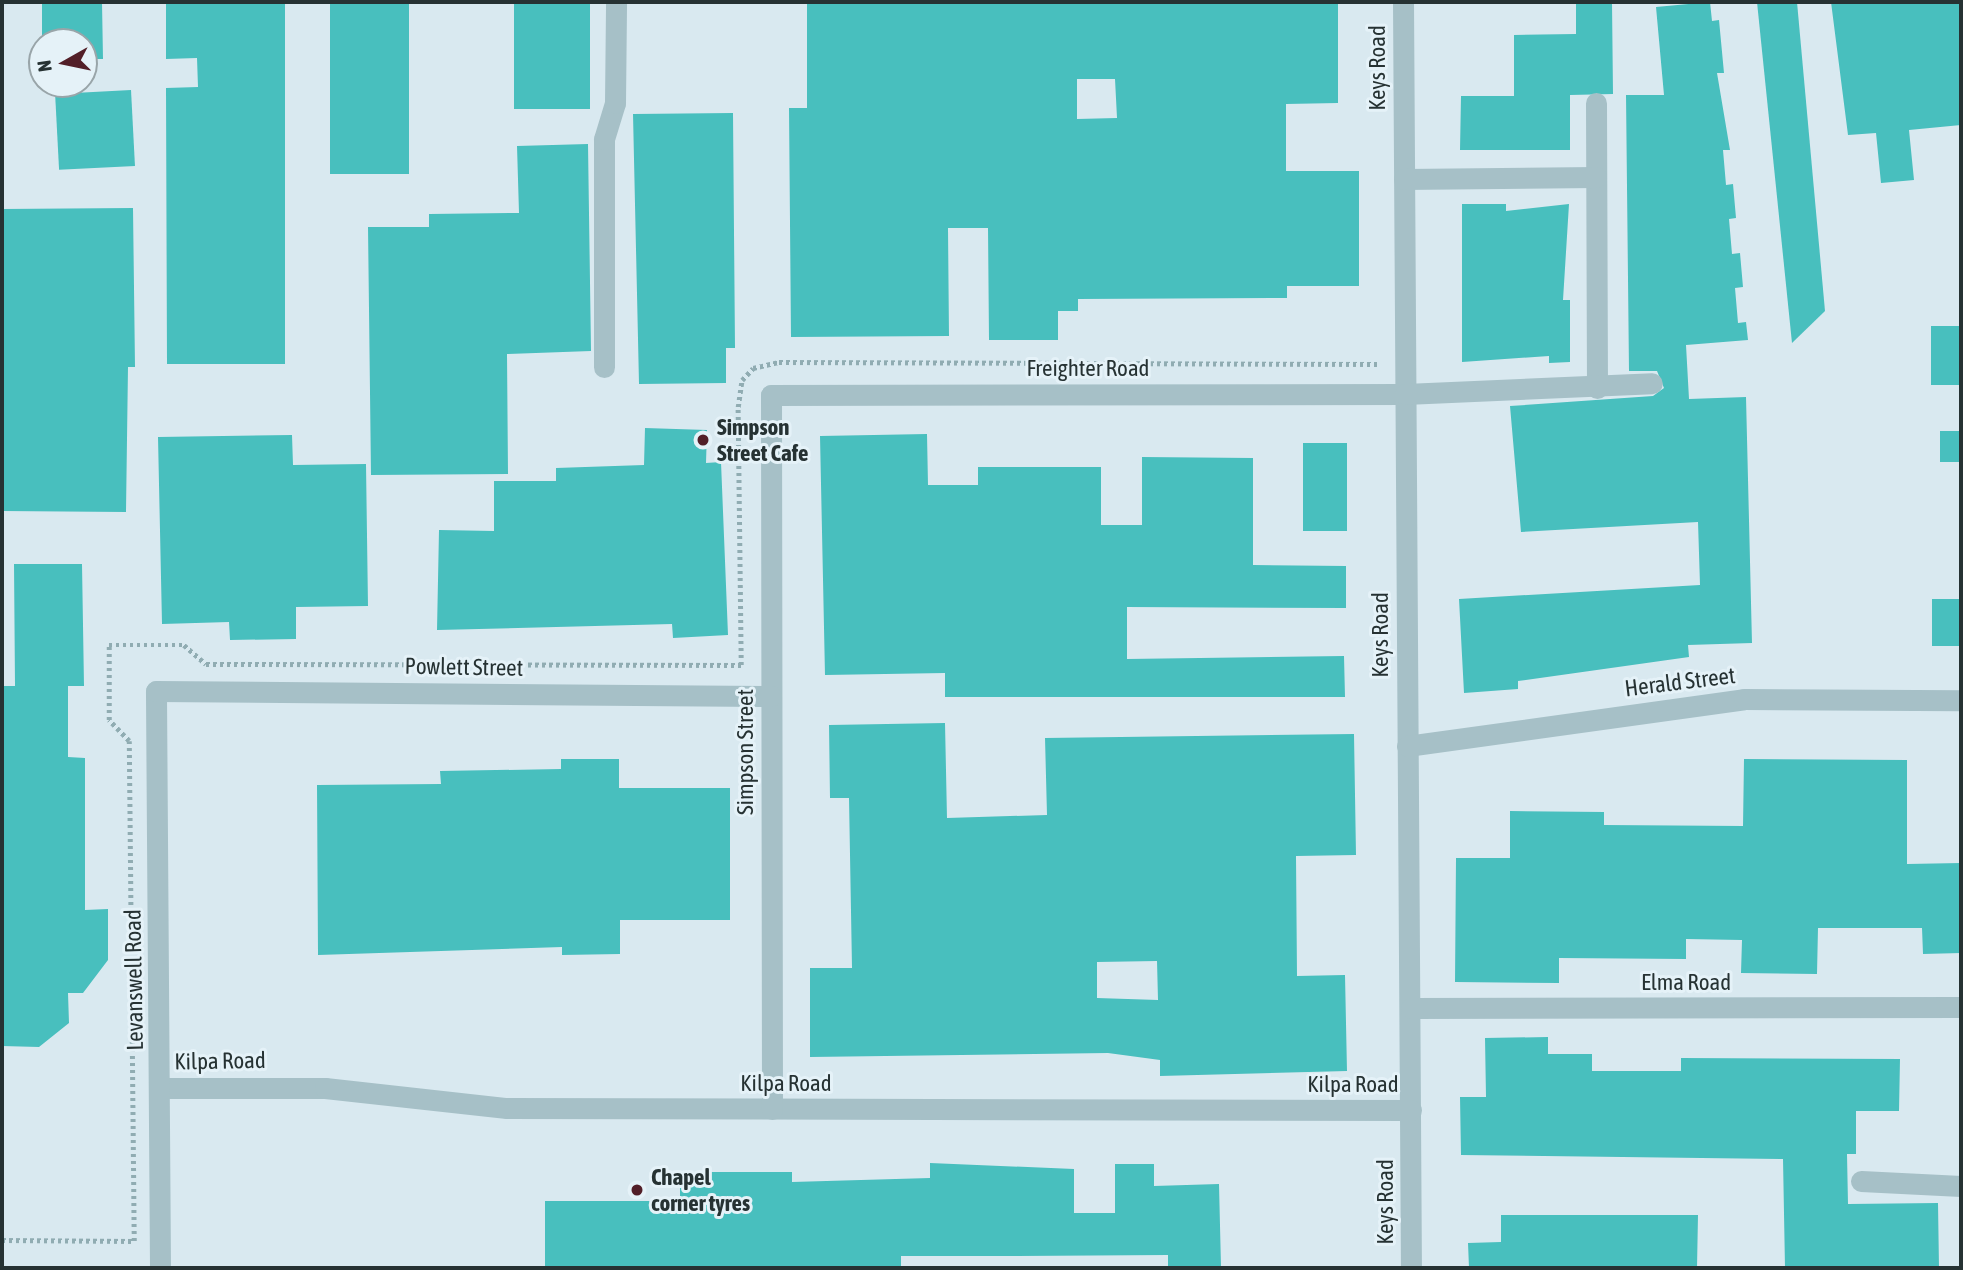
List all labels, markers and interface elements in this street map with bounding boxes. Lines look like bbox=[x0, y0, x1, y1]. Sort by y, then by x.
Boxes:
street label: Keys Road bbox=[1363, 25, 1391, 111]
north arrow bbox=[28, 28, 98, 98]
text: N bbox=[32, 59, 56, 73]
street label: Freighter Road bbox=[1026, 354, 1150, 382]
place label: Simpson Street Cafe bbox=[717, 413, 808, 467]
marker: Simpson Street Cafe bbox=[695, 432, 711, 448]
street label: Keys Road bbox=[1366, 592, 1394, 678]
street label: Powlett Street bbox=[405, 652, 523, 682]
street label: Herald Street bbox=[1623, 662, 1737, 702]
street label: Simpson Street bbox=[731, 689, 759, 815]
street label: Levanswell Road bbox=[119, 909, 149, 1051]
street label: Elma Road bbox=[1641, 968, 1731, 996]
street label: Kilpa Road bbox=[174, 1046, 266, 1076]
street label: Kilpa Road bbox=[740, 1069, 832, 1097]
street label: Kilpa Road bbox=[1307, 1070, 1399, 1098]
street label: Keys Road bbox=[1371, 1159, 1399, 1245]
place label: Chapel corner tyres bbox=[651, 1163, 750, 1217]
marker: Chapel corner tyres bbox=[629, 1182, 645, 1198]

